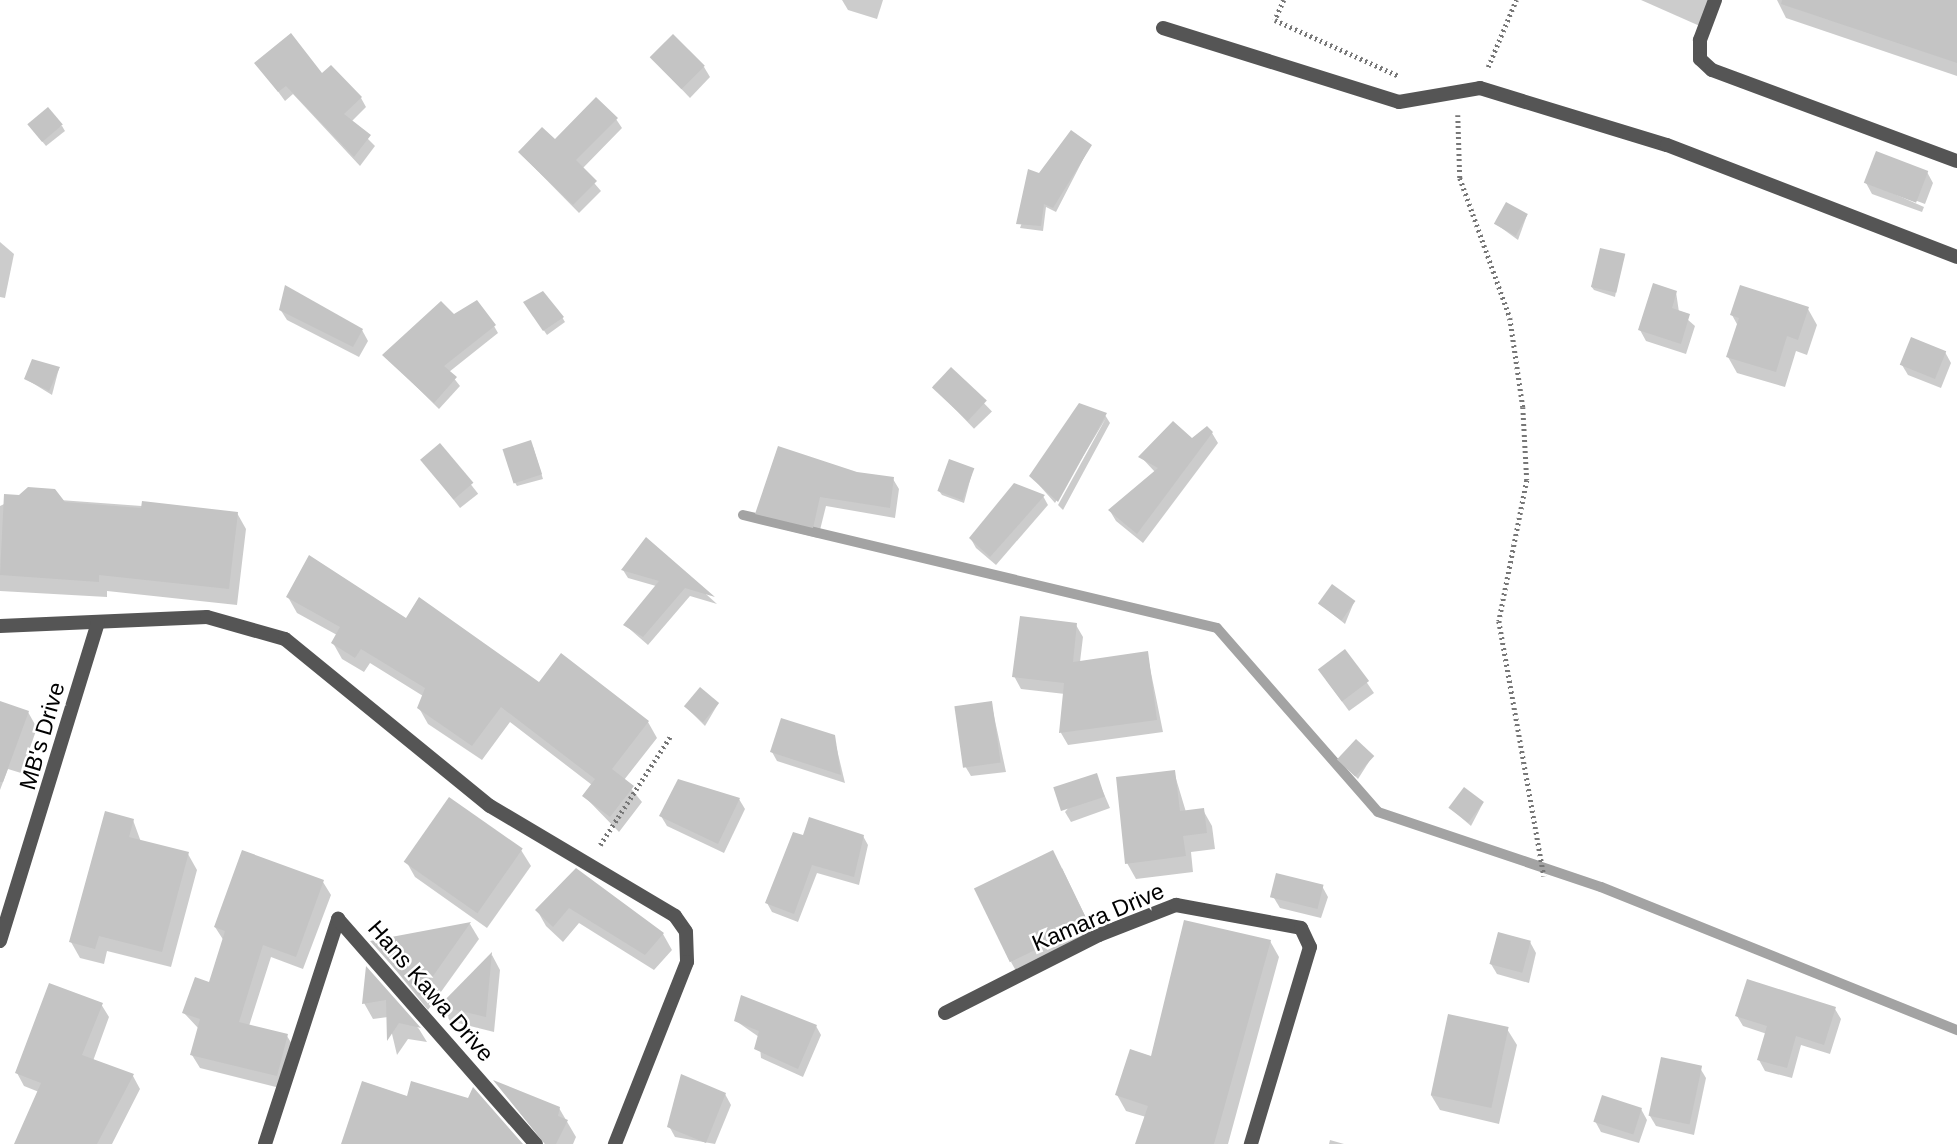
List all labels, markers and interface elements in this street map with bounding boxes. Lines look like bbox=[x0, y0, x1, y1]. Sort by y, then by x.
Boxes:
street label: MB's Drive bbox=[14, 679, 70, 793]
street label: Kamara Drive bbox=[1028, 877, 1168, 957]
street label: Hans Kawa Drive bbox=[362, 915, 500, 1067]

